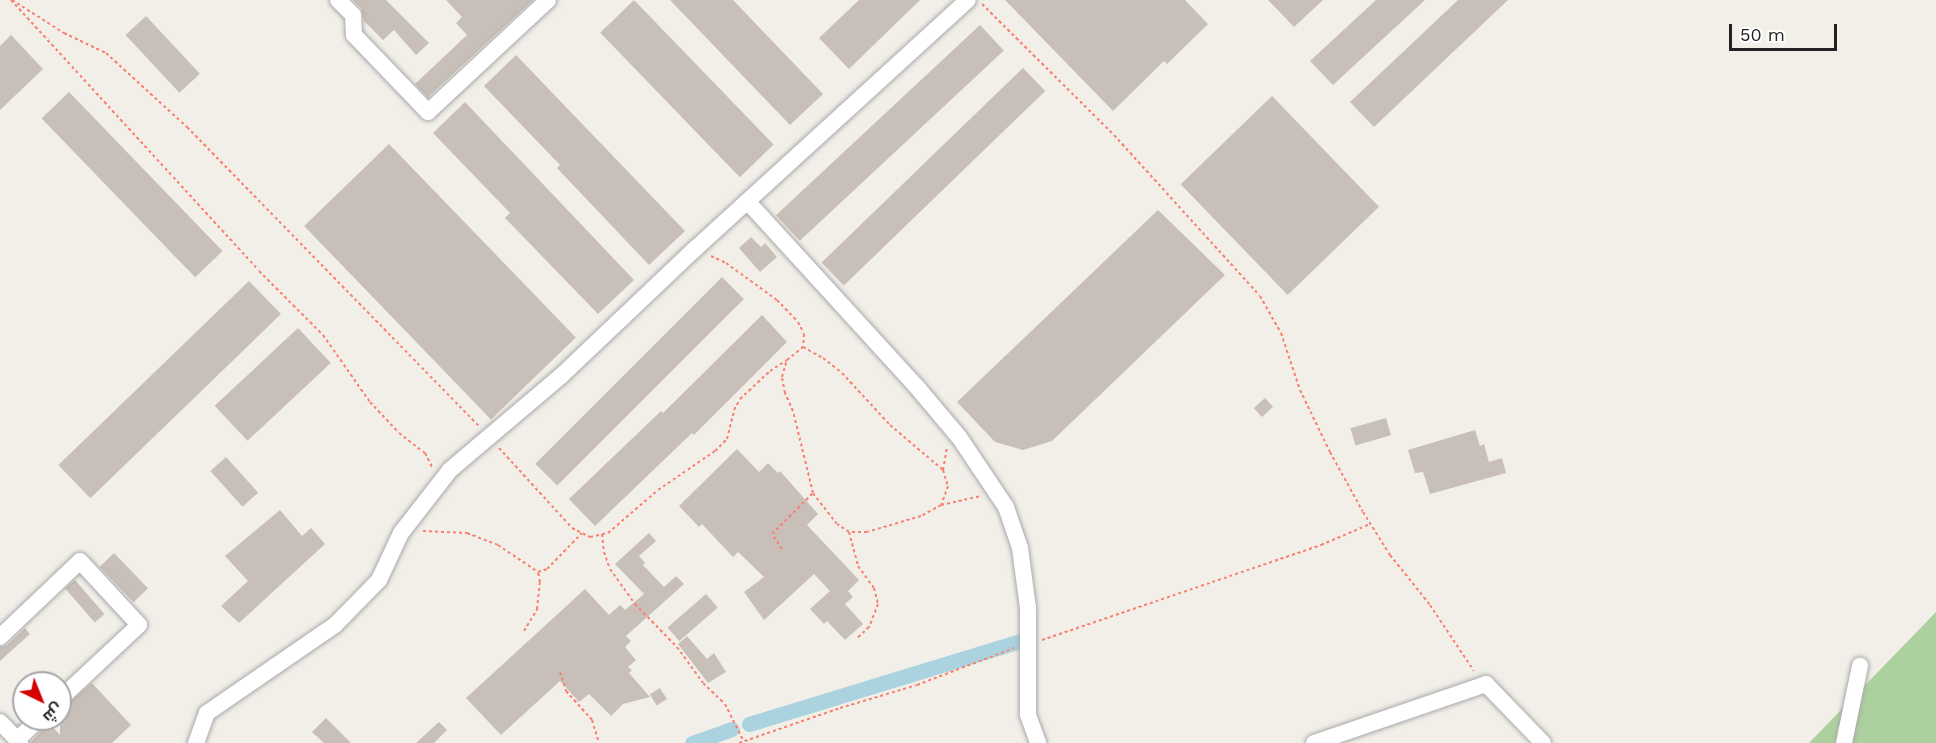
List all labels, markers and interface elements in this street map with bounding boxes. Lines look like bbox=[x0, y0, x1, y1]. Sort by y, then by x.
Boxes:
scale bar bbox=[1732, 12, 1840, 50]
text: 50 m bbox=[1740, 24, 1785, 45]
north arrow bbox=[12, 671, 72, 731]
text: ش bbox=[39, 699, 67, 727]

